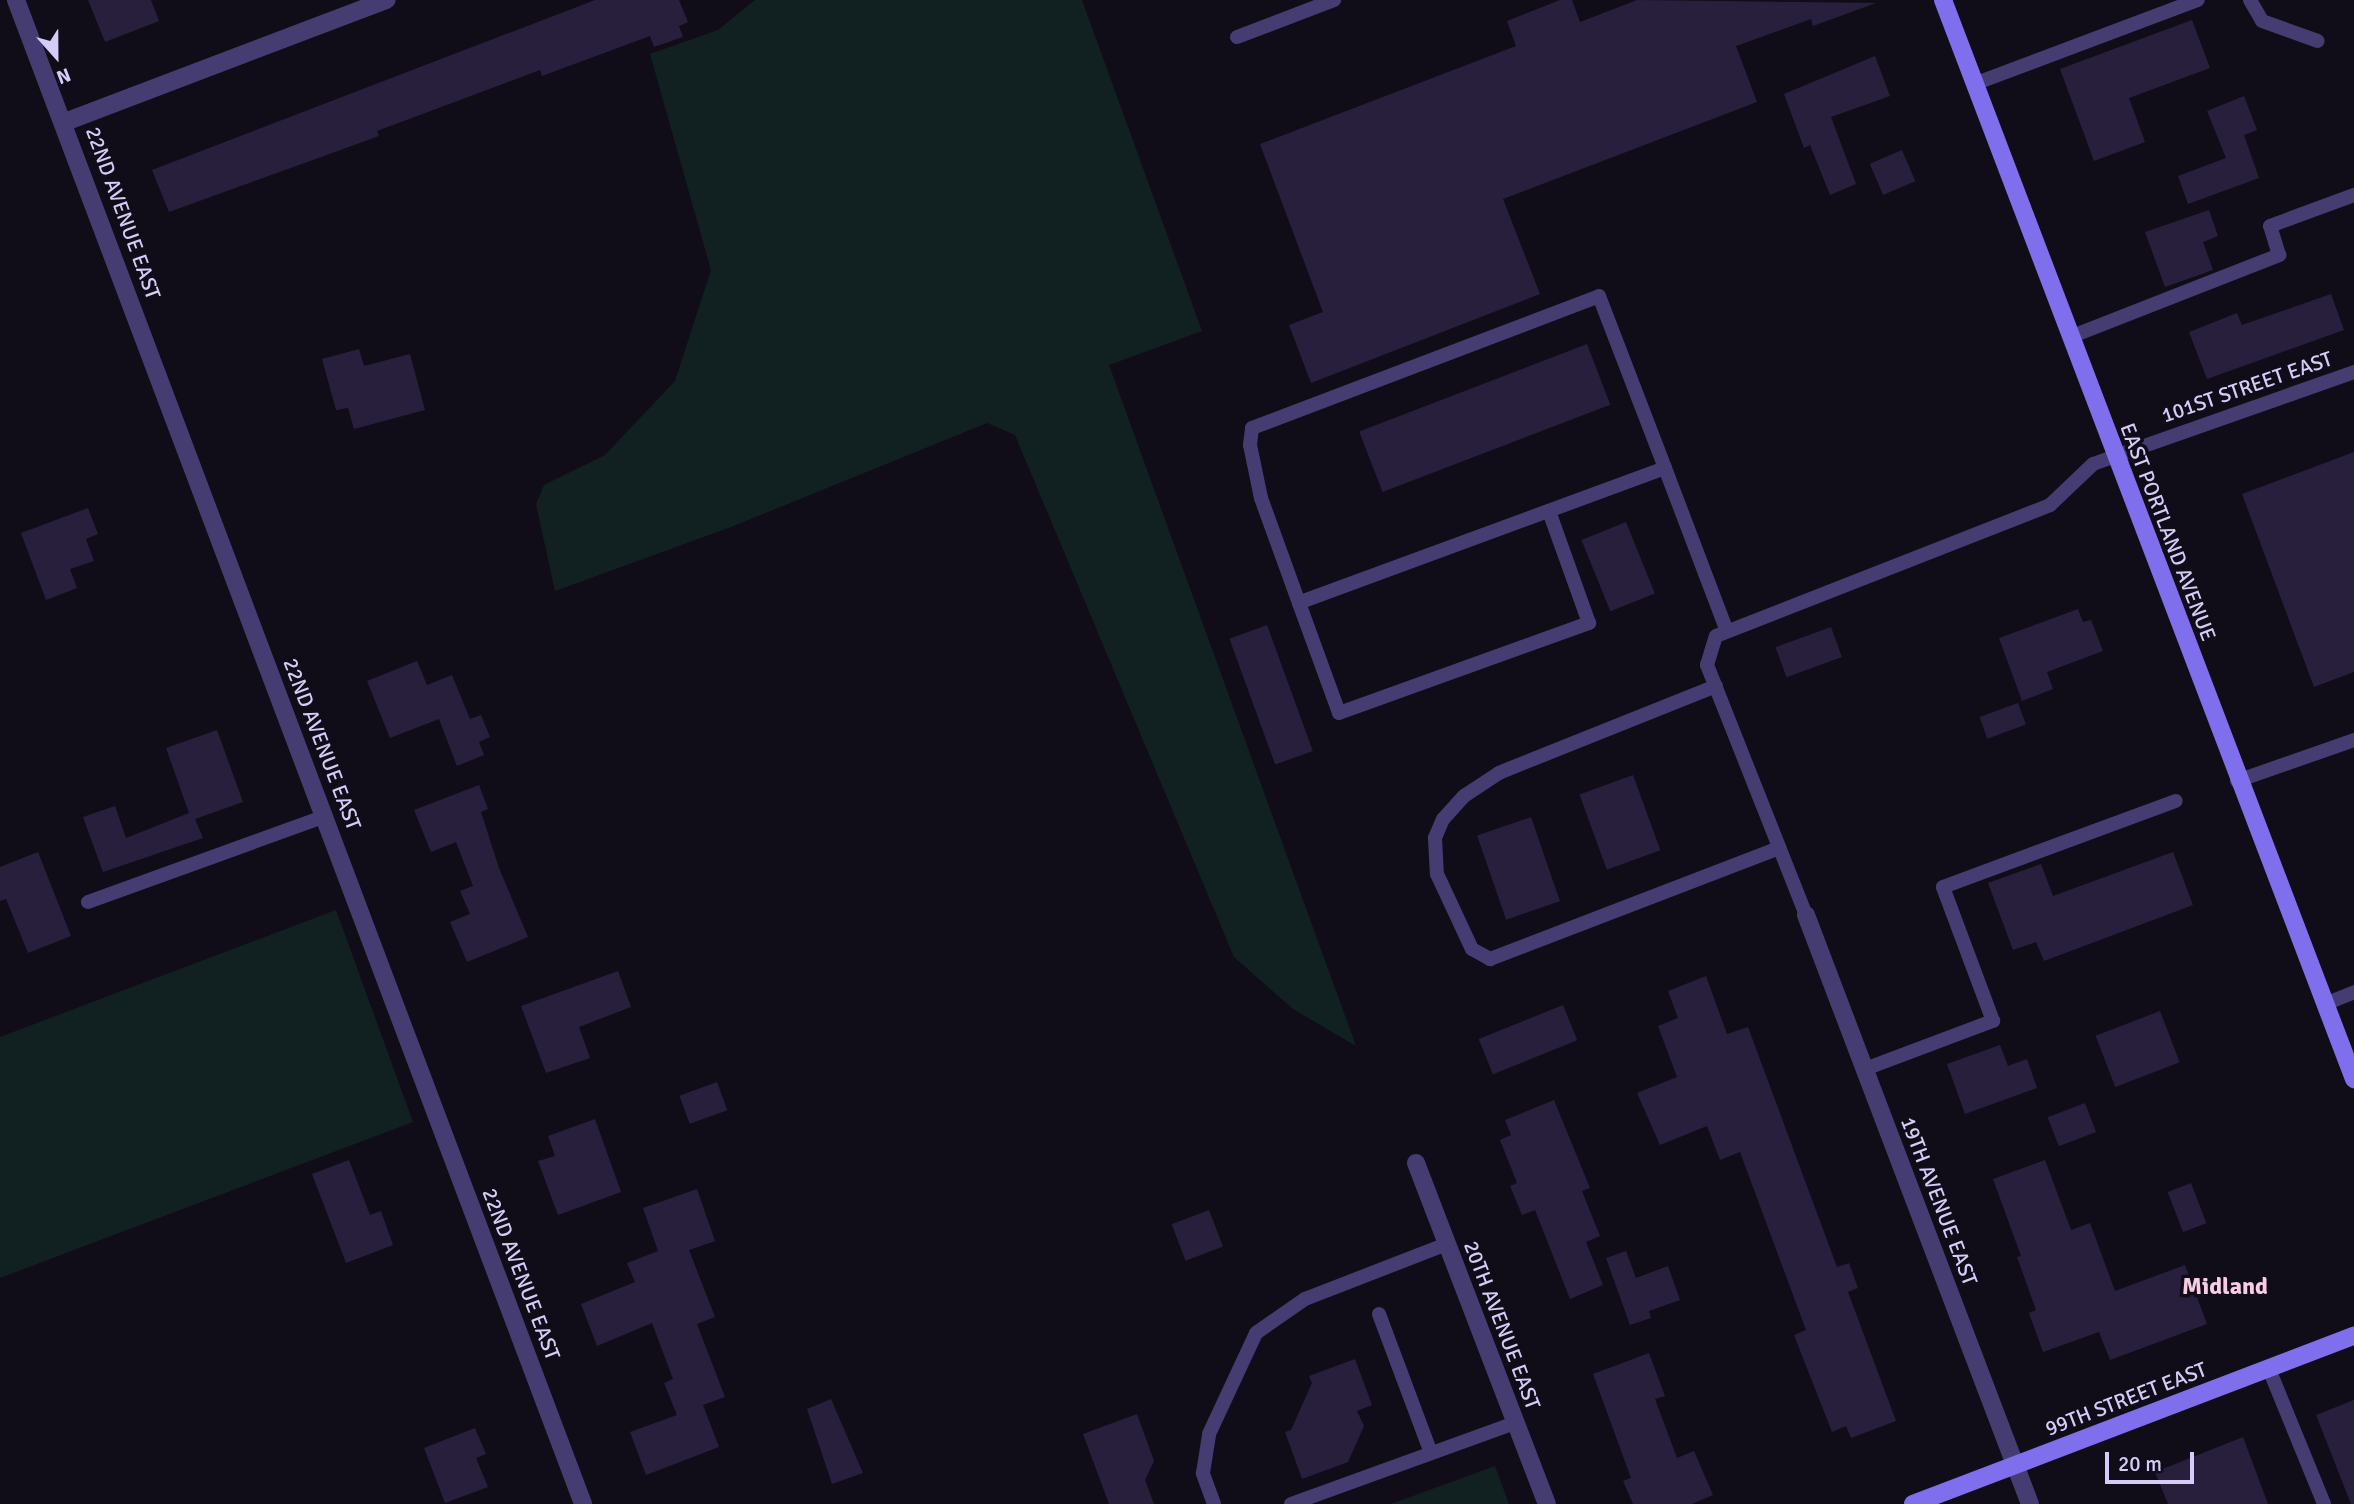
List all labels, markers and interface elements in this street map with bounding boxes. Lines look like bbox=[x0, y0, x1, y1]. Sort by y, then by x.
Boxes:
north arrow bbox=[21, 21, 91, 91]
text: N bbox=[53, 62, 74, 89]
street label: 22ND AVENUE EAST bbox=[80, 123, 166, 303]
street label: 101ST STREET EAST bbox=[2158, 346, 2336, 428]
street label: EAST PORTLAND AVENUE bbox=[2115, 420, 2221, 644]
street label: 22ND AVENUE EAST bbox=[278, 655, 366, 833]
street label: 19TH AVENUE EAST bbox=[1895, 1113, 1983, 1289]
street label: 22ND AVENUE EAST bbox=[477, 1185, 565, 1363]
street label: 20TH AVENUE EAST bbox=[1458, 1237, 1546, 1413]
district label: Midland bbox=[2182, 1273, 2268, 1301]
street label: 99TH STREET EAST bbox=[2042, 1357, 2210, 1441]
scale bar bbox=[2109, 1438, 2198, 1482]
text: 20 m bbox=[2118, 1451, 2162, 1477]

